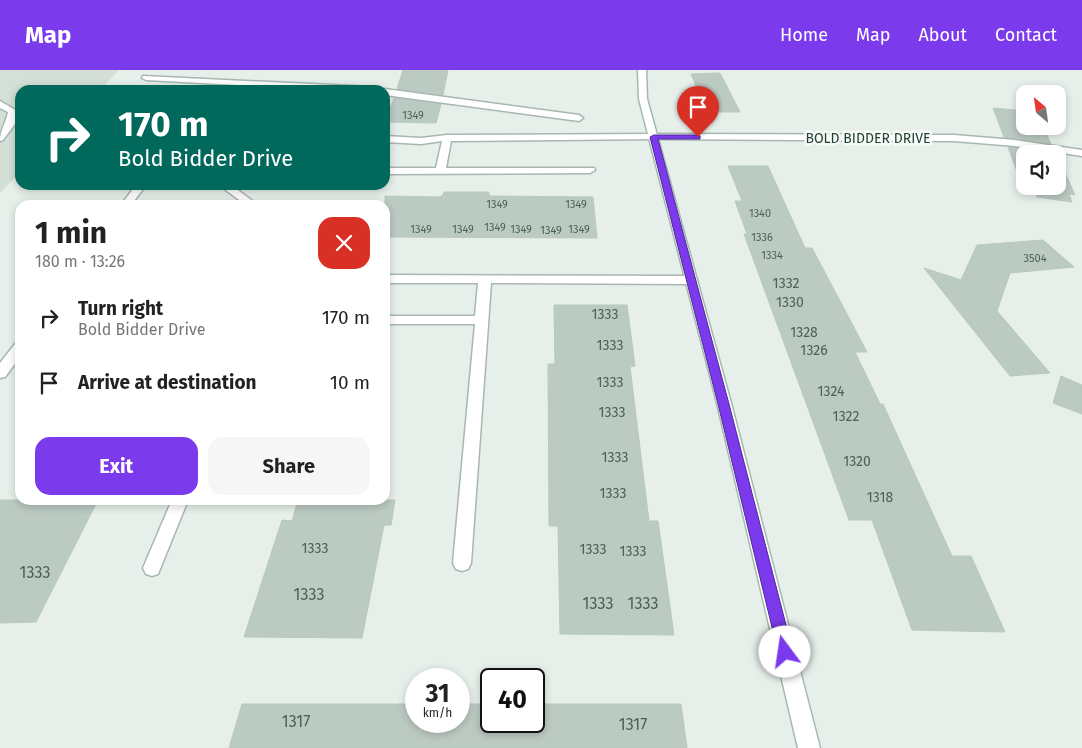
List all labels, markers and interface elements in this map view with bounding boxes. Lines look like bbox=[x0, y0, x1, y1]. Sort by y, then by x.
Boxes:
text: Map bbox=[25, 21, 71, 49]
text: Home bbox=[780, 24, 828, 46]
text: Map bbox=[856, 24, 890, 46]
text: About bbox=[918, 24, 967, 46]
text: Contact bbox=[995, 24, 1057, 46]
north arrow bbox=[1016, 85, 1066, 135]
map controls bbox=[1016, 85, 1066, 195]
pin bbox=[677, 86, 719, 137]
icon: arrive bbox=[684, 93, 712, 121]
text: 170 m bbox=[118, 103, 209, 145]
icon: right bbox=[35, 105, 100, 170]
house number: 1349 bbox=[402, 109, 424, 122]
street label: BOLD BIDDER DRIVE bbox=[805, 130, 931, 147]
text: Bold Bidder Drive bbox=[118, 145, 293, 172]
button: sound bbox=[1016, 145, 1066, 195]
house number: 1349 bbox=[486, 198, 508, 211]
house number: 1349 bbox=[565, 198, 587, 211]
house number: 1340 bbox=[749, 207, 771, 220]
text: 1 min bbox=[35, 215, 107, 251]
button: close bbox=[318, 217, 370, 269]
house number: 1349 bbox=[484, 221, 506, 234]
house number: 1349 bbox=[410, 223, 432, 236]
house number: 1349 bbox=[452, 223, 474, 236]
house number: 1349 bbox=[510, 223, 532, 236]
house number: 1349 bbox=[568, 223, 590, 236]
house number: 1349 bbox=[540, 224, 562, 237]
house number: 1336 bbox=[751, 231, 773, 244]
house number: 1334 bbox=[761, 249, 783, 262]
text: 180 m · 13:26 bbox=[35, 252, 125, 271]
house number: 3504 bbox=[1024, 252, 1047, 265]
house number: 1332 bbox=[773, 275, 799, 292]
house number: 1330 bbox=[776, 294, 804, 311]
text: Turn right bbox=[78, 297, 163, 320]
icon: right bbox=[35, 304, 63, 332]
text: 170 m bbox=[322, 306, 370, 329]
house number: 1333 bbox=[591, 306, 619, 323]
text: Bold Bidder Drive bbox=[78, 320, 206, 339]
house number: 1328 bbox=[790, 324, 818, 341]
house number: 1333 bbox=[596, 337, 624, 354]
house number: 1326 bbox=[800, 342, 828, 359]
icon: arrive bbox=[35, 369, 63, 397]
text: Arrive at destination bbox=[78, 371, 257, 394]
text: 10 m bbox=[330, 371, 370, 394]
house number: 1333 bbox=[596, 374, 624, 391]
house number: 1324 bbox=[818, 383, 845, 400]
house number: 1333 bbox=[598, 404, 626, 421]
house number: 1322 bbox=[833, 408, 859, 425]
button: Exit bbox=[35, 437, 198, 495]
button: Share bbox=[208, 437, 370, 495]
house number: 1333 bbox=[601, 449, 629, 466]
house number: 1320 bbox=[843, 453, 871, 470]
house number: 1333 bbox=[599, 485, 627, 502]
house number: 1318 bbox=[867, 489, 894, 506]
house number: 1333 bbox=[301, 540, 329, 557]
house number: 1333 bbox=[579, 541, 607, 558]
house number: 1333 bbox=[619, 543, 647, 560]
house number: 1333 bbox=[20, 563, 50, 582]
house number: 1333 bbox=[294, 585, 324, 604]
house number: 1333 bbox=[583, 594, 613, 613]
house number: 1333 bbox=[628, 594, 658, 613]
position arrow bbox=[758, 625, 810, 677]
speed limit sign: 40 bbox=[480, 668, 545, 733]
text: 31 bbox=[425, 679, 450, 709]
text: km/h bbox=[423, 706, 452, 720]
house number: 1317 bbox=[282, 712, 310, 731]
house number: 1317 bbox=[619, 715, 647, 734]

